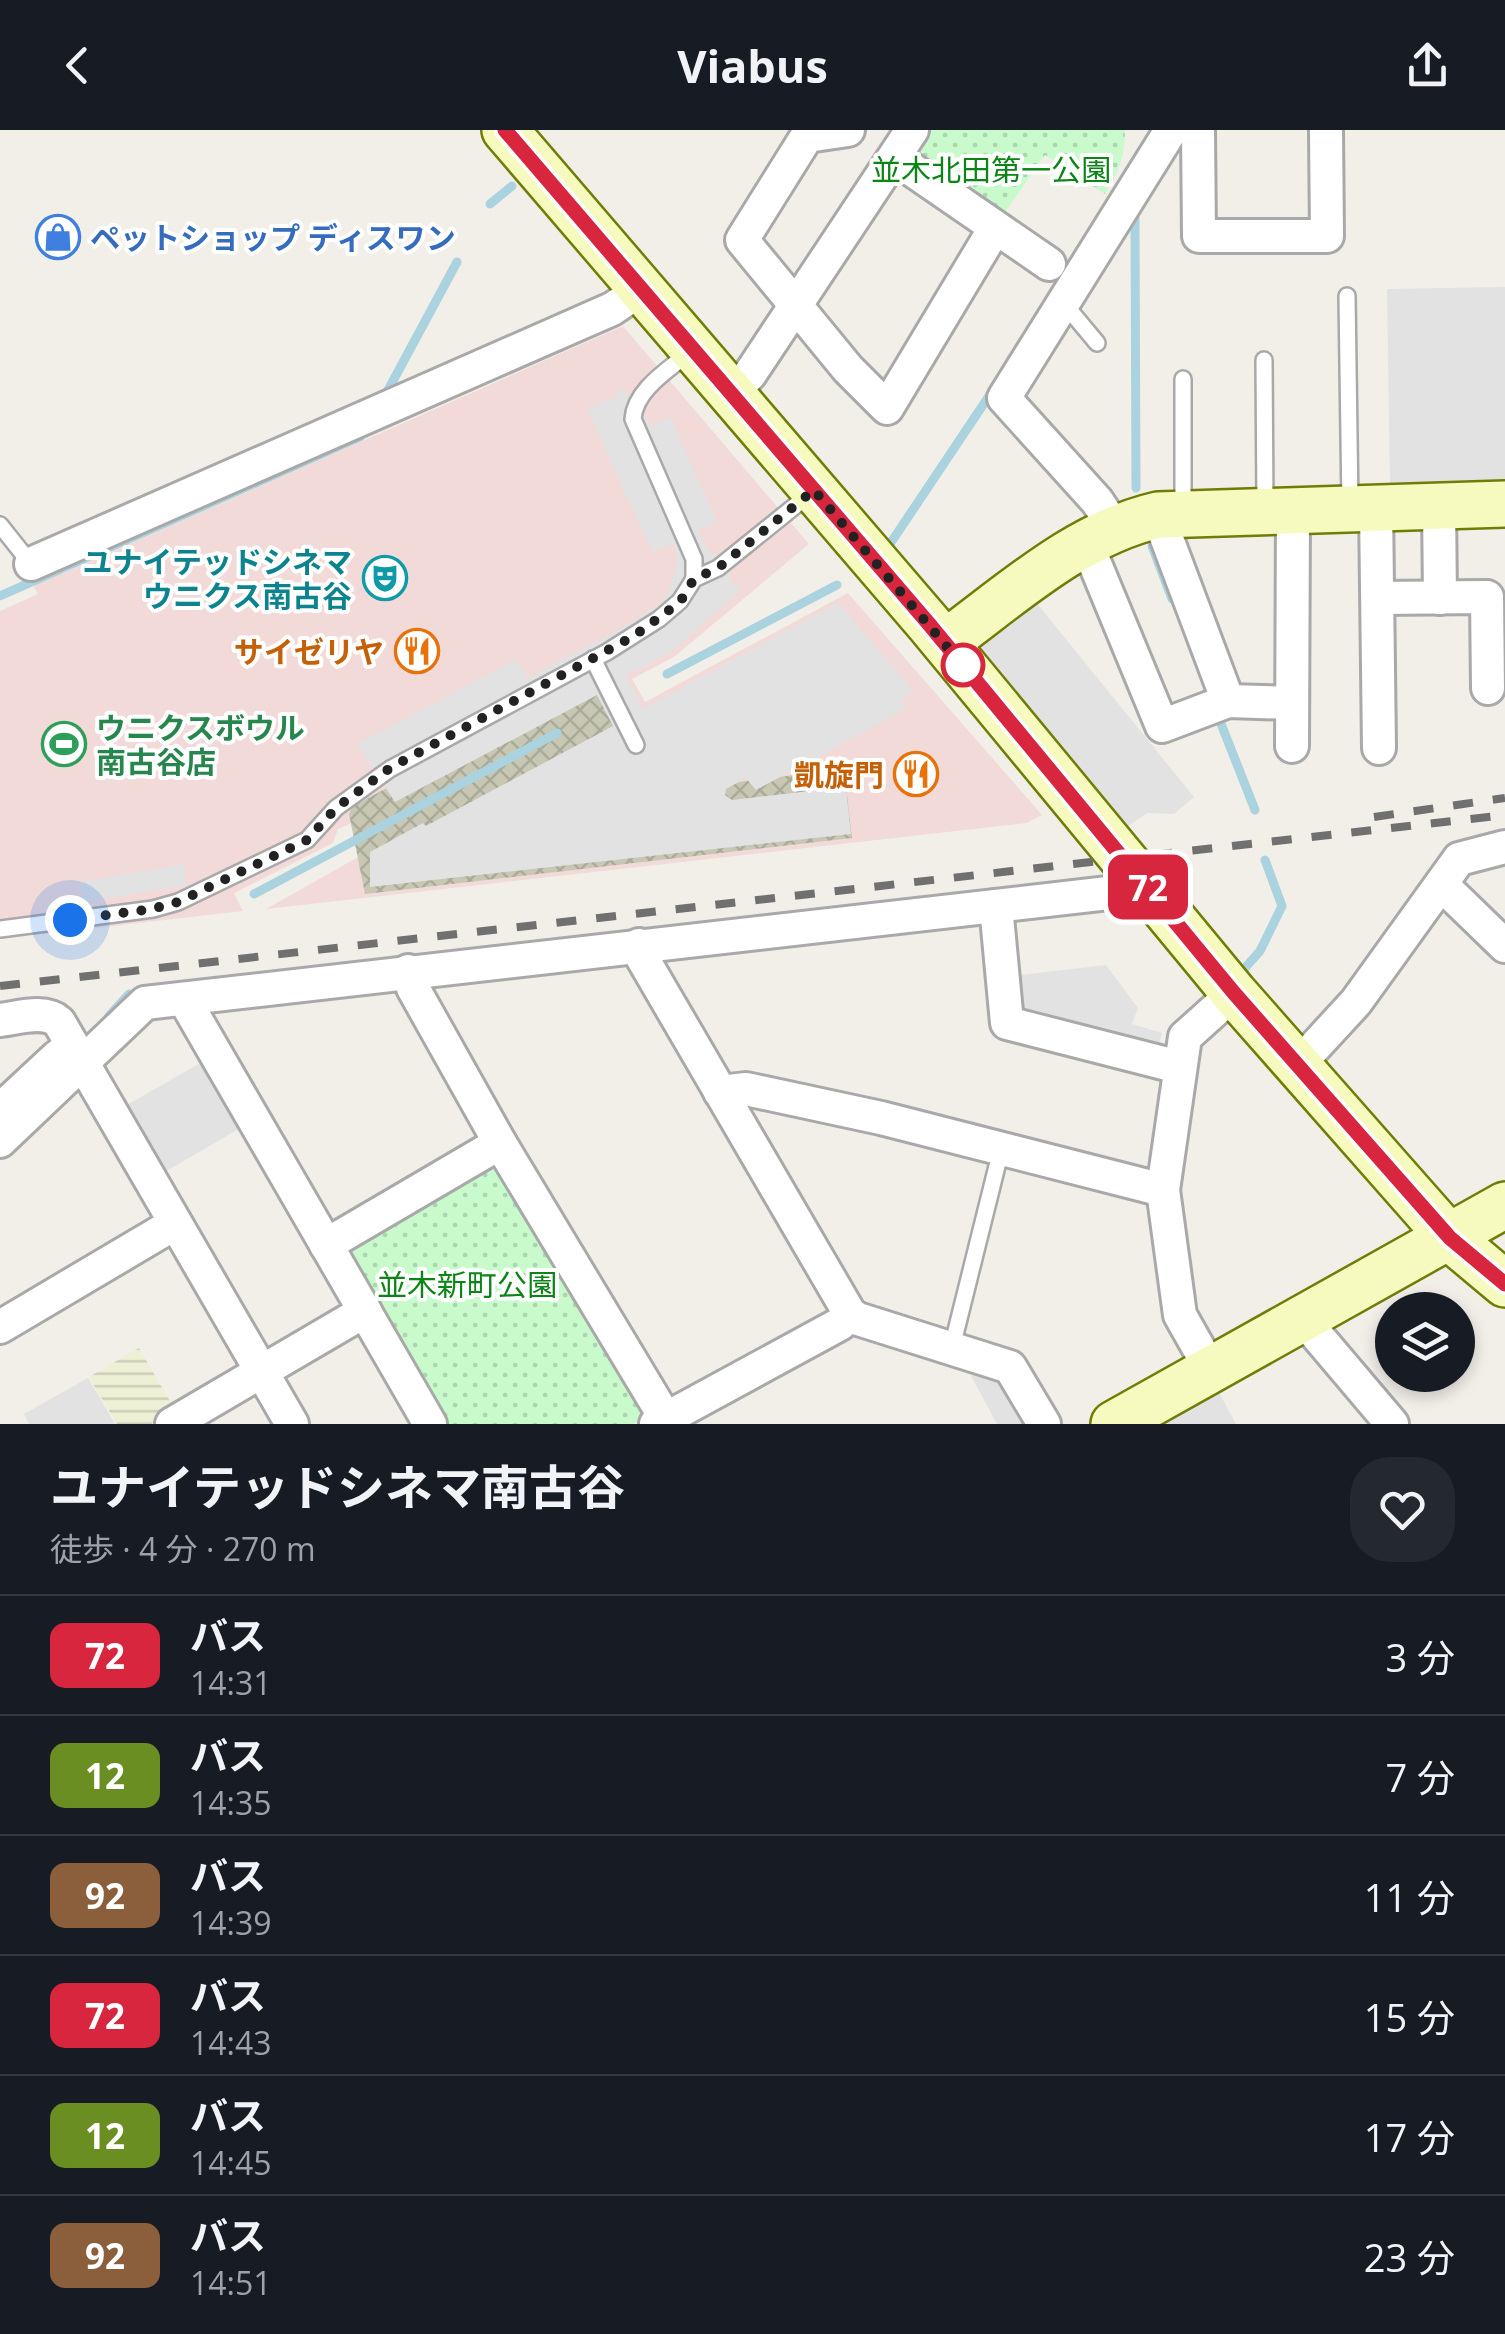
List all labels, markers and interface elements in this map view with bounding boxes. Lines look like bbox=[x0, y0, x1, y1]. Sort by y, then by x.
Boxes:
text: Viabus bbox=[677, 35, 828, 96]
icon: back bbox=[50, 38, 105, 93]
icon: share bbox=[1400, 38, 1455, 93]
park label: 並木北田第一公園 bbox=[871, 149, 1111, 190]
shop icon: ペットショップ ディスワン bbox=[35, 214, 81, 260]
place label: ペットショップ ディスワン bbox=[90, 217, 456, 258]
place label: ユナイテッドシネマ ウニクス南古谷 bbox=[83, 541, 352, 616]
theatre icon: ユナイテッドシネマ ウニクス南古谷 bbox=[362, 555, 408, 601]
restaurant icon: サイゼリヤ bbox=[394, 628, 440, 674]
place label: サイゼリヤ bbox=[234, 631, 384, 672]
unlabelled marker bbox=[942, 644, 984, 686]
place label: ウニクスボウル 南古谷店 bbox=[96, 707, 305, 782]
sports icon: ウニクスボウル 南古谷店 bbox=[41, 721, 87, 767]
restaurant icon: 凱旋門 bbox=[893, 751, 939, 797]
place label: 凱旋門 bbox=[794, 754, 884, 795]
line badge: 72 bbox=[1103, 854, 1193, 920]
text: 72 bbox=[1128, 864, 1168, 911]
your location bbox=[45, 895, 95, 945]
park label: 並木新町公園 bbox=[377, 1264, 557, 1305]
map controls bbox=[1375, 1292, 1475, 1392]
button: layers bbox=[1375, 1292, 1475, 1392]
text: ユナイテッドシネマ南古谷 bbox=[50, 1454, 625, 1519]
button: heart bbox=[1350, 1457, 1455, 1562]
text: 徒歩 · 4 分 · 270 m bbox=[50, 1527, 316, 1570]
text: バス bbox=[190, 1609, 266, 1661]
text: 3 分 bbox=[1385, 1631, 1455, 1683]
text: 72 bbox=[85, 1632, 125, 1679]
text: 14:31 bbox=[190, 1661, 272, 1704]
text: バス bbox=[190, 1729, 266, 1781]
text: 7 分 bbox=[1385, 1751, 1455, 1803]
text: 12 bbox=[85, 1752, 125, 1799]
text: 14:35 bbox=[190, 1781, 272, 1824]
text: バス bbox=[190, 1849, 266, 1901]
text: 11 分 bbox=[1364, 1871, 1455, 1923]
text: 92 bbox=[85, 1872, 125, 1919]
text: 14:39 bbox=[190, 1901, 272, 1944]
text: バス bbox=[190, 1969, 266, 2021]
text: 15 分 bbox=[1364, 1991, 1455, 2043]
text: 72 bbox=[85, 1992, 125, 2039]
text: 14:43 bbox=[190, 2021, 272, 2064]
text: バス bbox=[190, 2089, 266, 2141]
text: 17 分 bbox=[1364, 2111, 1455, 2163]
text: 12 bbox=[85, 2112, 125, 2159]
text: 14:45 bbox=[190, 2141, 272, 2184]
text: バス bbox=[190, 2209, 266, 2261]
text: 23 分 bbox=[1364, 2231, 1455, 2283]
text: 92 bbox=[85, 2232, 125, 2279]
text: 14:51 bbox=[190, 2261, 272, 2304]

